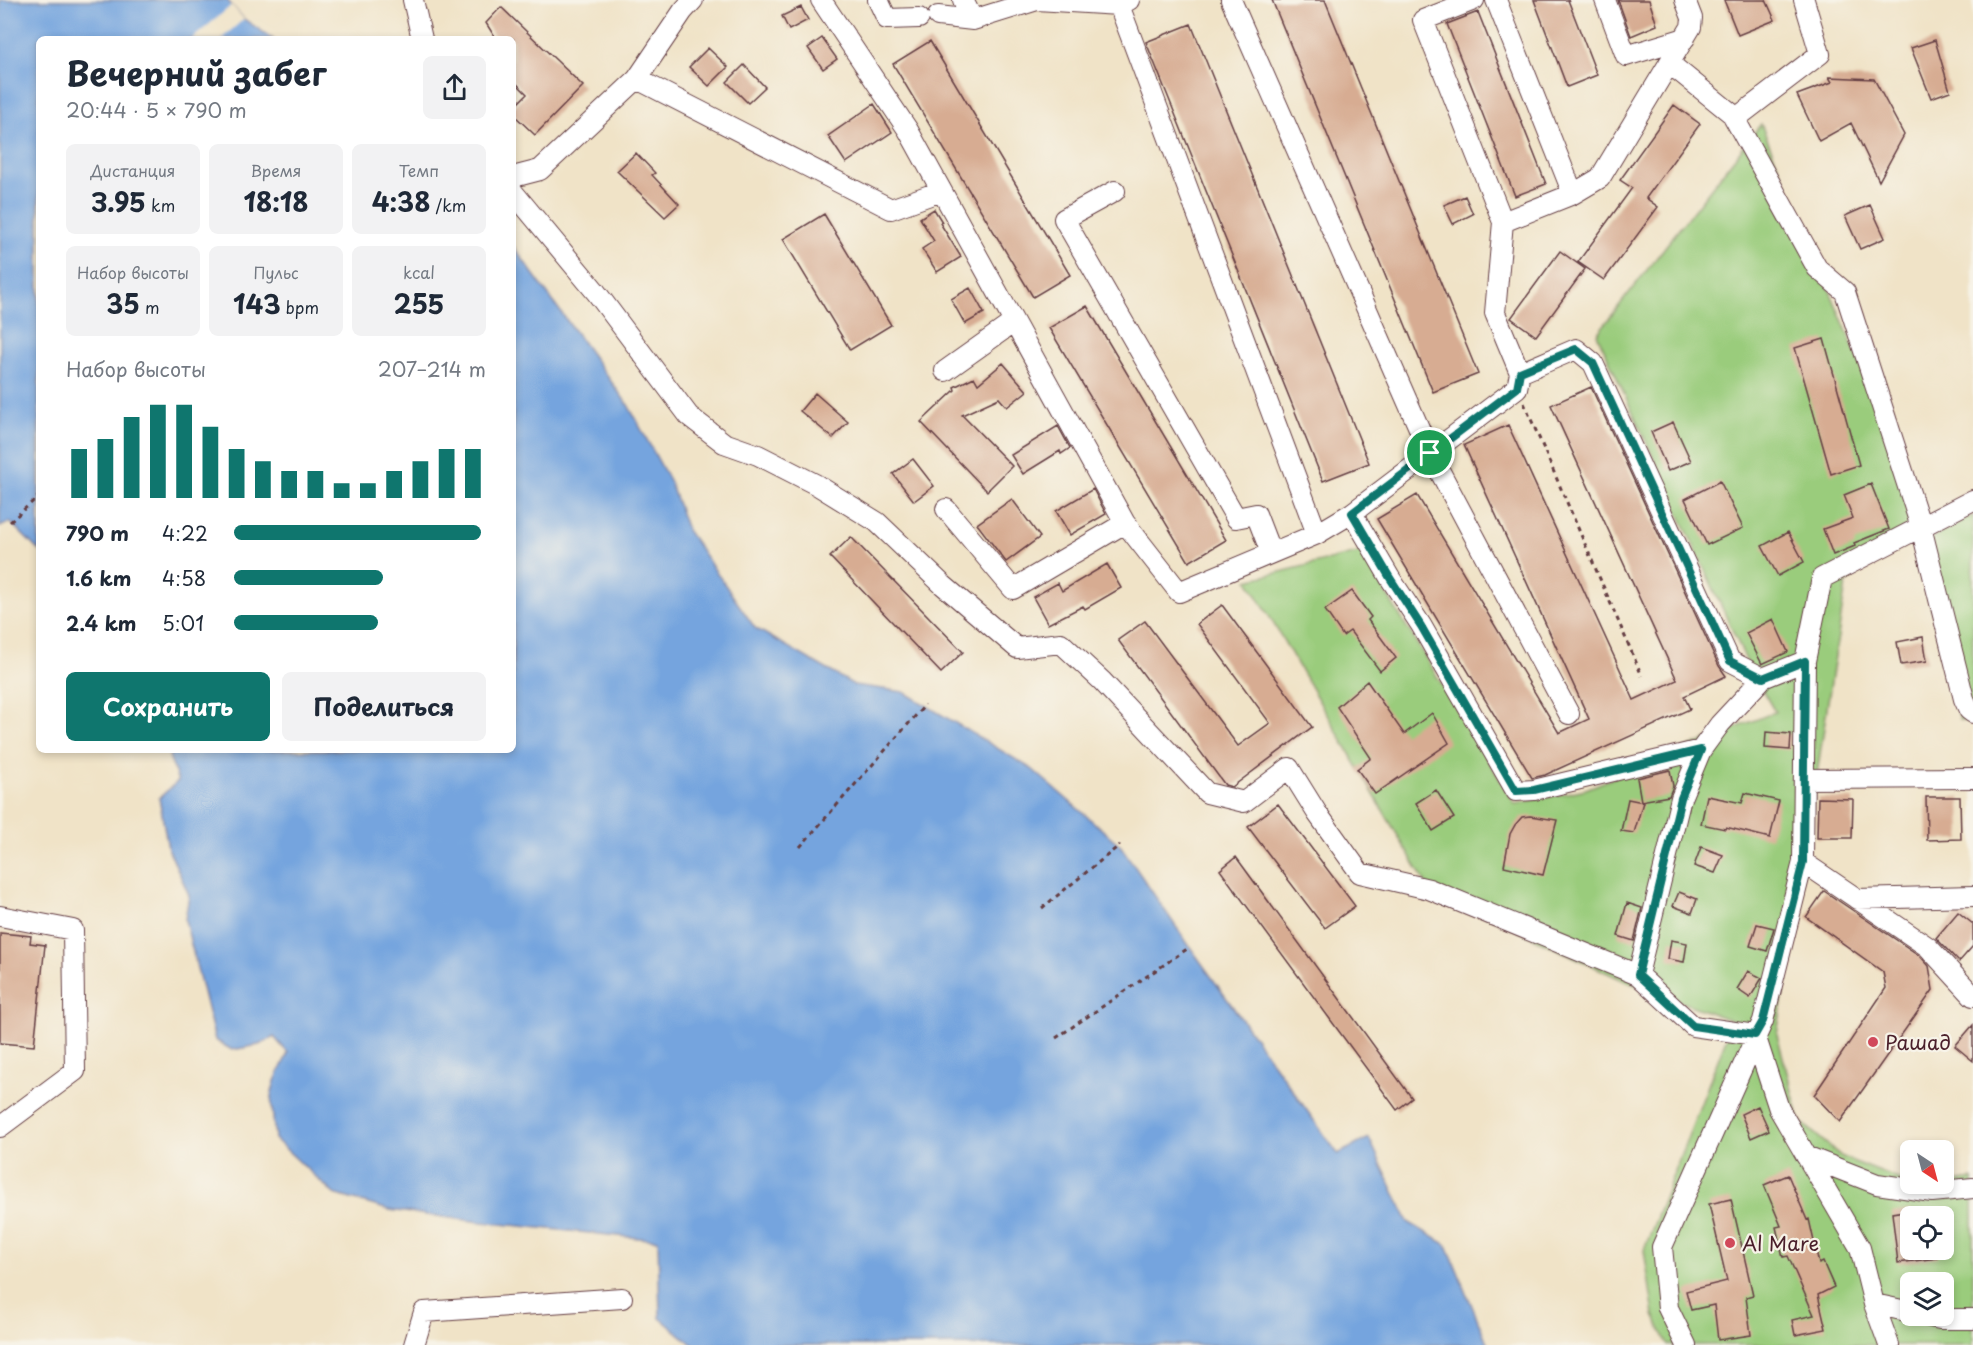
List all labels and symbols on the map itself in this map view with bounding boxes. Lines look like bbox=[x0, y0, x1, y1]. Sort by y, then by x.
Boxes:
pin bbox=[1404, 427, 1455, 478]
place label: Рашад bbox=[1885, 1027, 1951, 1057]
marker: Рашад bbox=[1866, 1035, 1880, 1049]
north arrow bbox=[1900, 1140, 1954, 1194]
place label: Al Mare bbox=[1742, 1228, 1819, 1258]
marker: Al Mare bbox=[1723, 1236, 1737, 1250]

